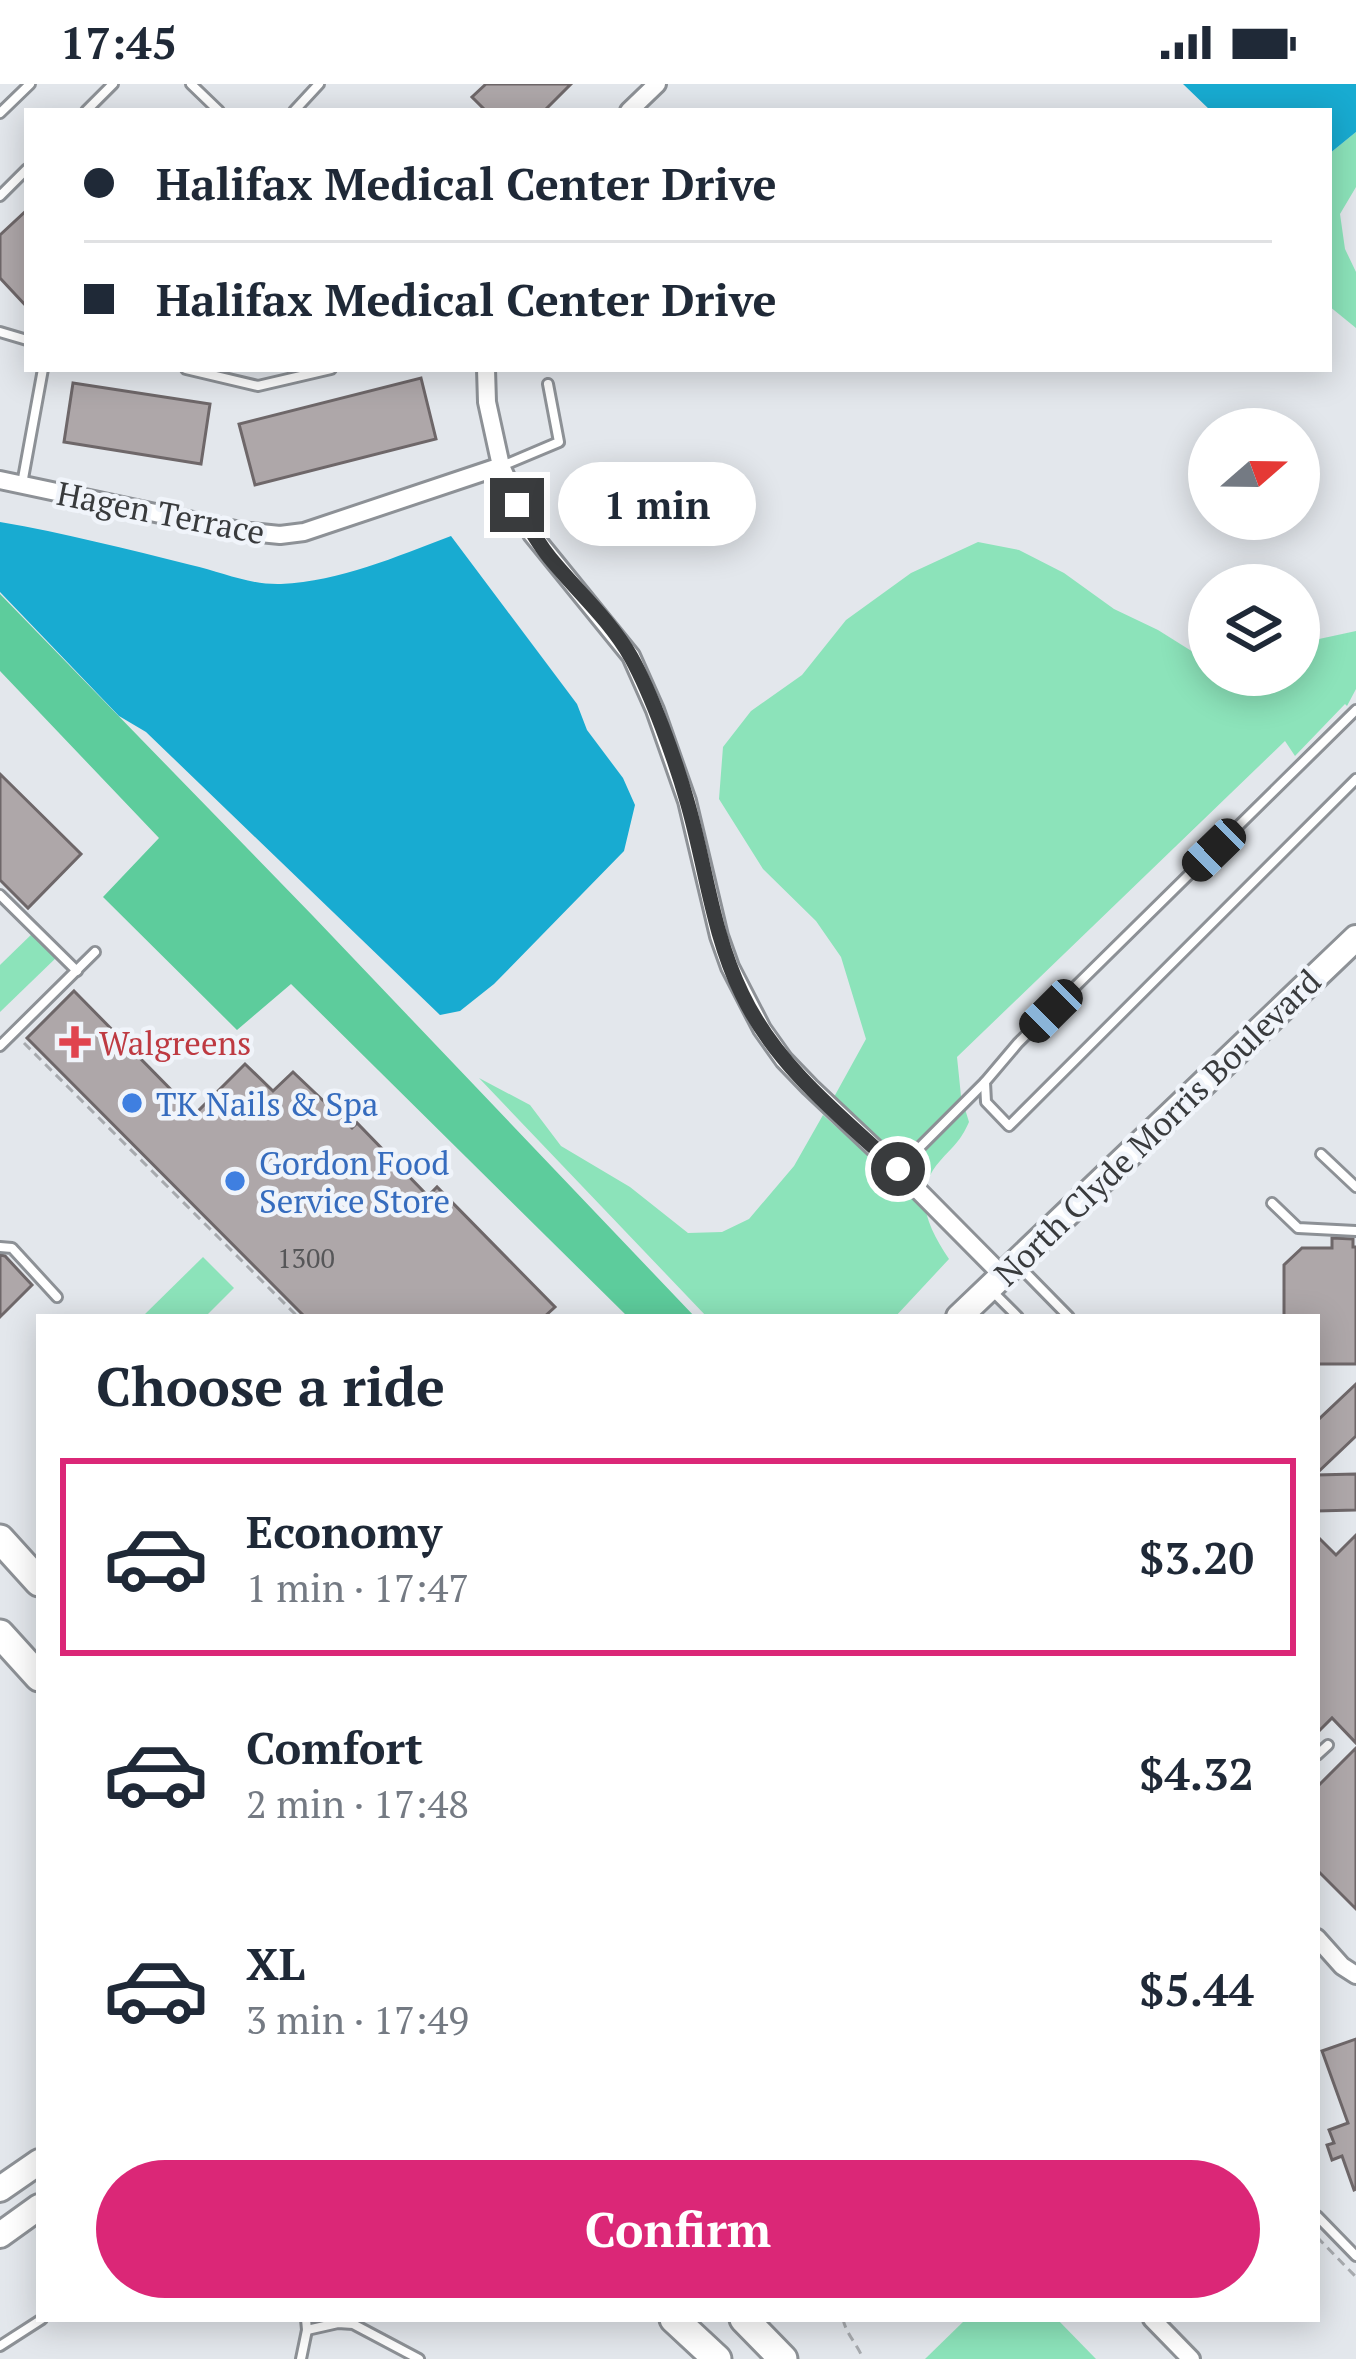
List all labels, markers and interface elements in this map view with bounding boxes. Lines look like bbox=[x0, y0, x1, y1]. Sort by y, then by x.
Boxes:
text: 17:45 bbox=[60, 12, 177, 72]
text: Halifax Medical Center Drive bbox=[156, 153, 777, 213]
text: Halifax Medical Center Drive bbox=[156, 269, 777, 329]
north arrow bbox=[1188, 408, 1320, 540]
map controls bbox=[1188, 408, 1320, 696]
callout: 1 min bbox=[559, 463, 757, 547]
street label: Hagen Terrace bbox=[54, 471, 268, 553]
route end bbox=[490, 478, 544, 532]
text: 1 min bbox=[604, 478, 710, 530]
button: layers bbox=[1188, 564, 1320, 696]
car bbox=[1176, 812, 1252, 888]
street label: North Clyde Morris Boulevard bbox=[985, 959, 1329, 1295]
car bbox=[1013, 973, 1089, 1049]
place label: Walgreens bbox=[99, 1021, 251, 1064]
marker: Walgreens bbox=[62, 1029, 88, 1055]
place label: TK Nails & Spa bbox=[156, 1082, 379, 1125]
marker: TK Nails & Spa bbox=[119, 1090, 145, 1116]
place label: Gordon Food Service Store bbox=[259, 1141, 450, 1222]
route start bbox=[871, 1142, 925, 1196]
marker: Gordon Food Service Store bbox=[222, 1168, 248, 1194]
house number: 1300 bbox=[277, 1240, 335, 1276]
text: Choose a ride bbox=[96, 1350, 445, 1421]
text: Economy bbox=[246, 1501, 442, 1561]
icon: car bbox=[102, 1503, 210, 1611]
text: $3.20 bbox=[1139, 1527, 1254, 1587]
text: 1 min · 17:47 bbox=[246, 1561, 469, 1613]
text: Comfort bbox=[246, 1717, 423, 1777]
icon: car bbox=[102, 1719, 210, 1827]
text: $4.32 bbox=[1139, 1743, 1254, 1803]
text: 2 min · 17:48 bbox=[246, 1777, 469, 1829]
text: XL bbox=[246, 1933, 305, 1993]
icon: car bbox=[102, 1935, 210, 2043]
text: $5.44 bbox=[1139, 1959, 1254, 2019]
text: 3 min · 17:49 bbox=[246, 1993, 469, 2045]
button: Confirm bbox=[96, 2160, 1260, 2298]

